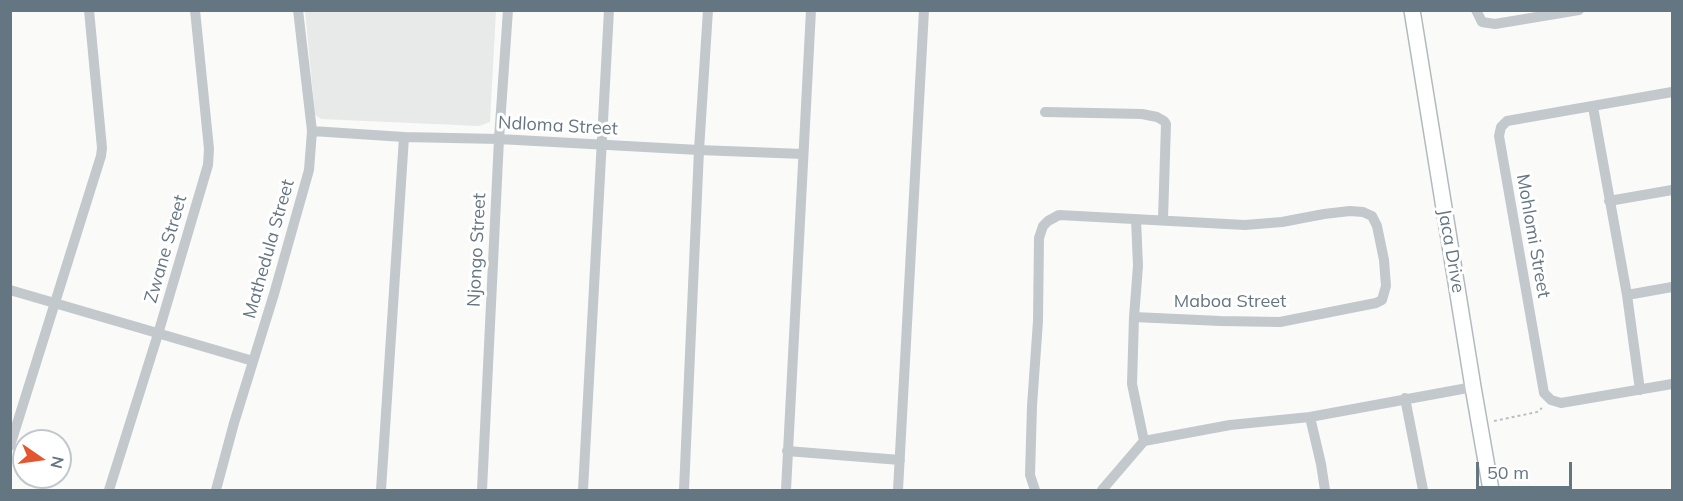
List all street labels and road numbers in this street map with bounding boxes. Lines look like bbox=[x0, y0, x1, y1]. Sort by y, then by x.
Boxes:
street label: Ndloma Street bbox=[498, 112, 618, 140]
street label: Mohlomi Street bbox=[1511, 172, 1555, 300]
street label: Mathedula Street bbox=[239, 177, 299, 321]
street label: Njongo Street bbox=[463, 192, 491, 308]
street label: Zwane Street bbox=[140, 193, 192, 305]
street label: Jaca Drive bbox=[1433, 207, 1469, 295]
street label: Maboa Street bbox=[1174, 291, 1286, 313]

